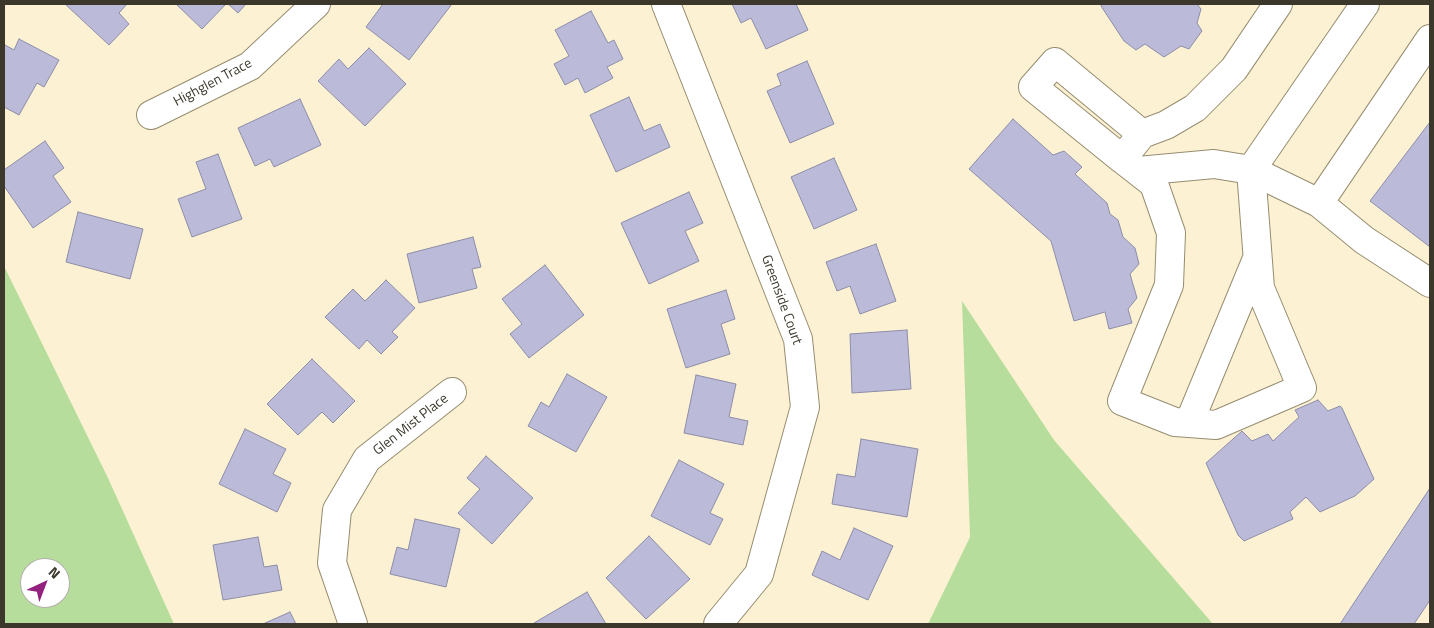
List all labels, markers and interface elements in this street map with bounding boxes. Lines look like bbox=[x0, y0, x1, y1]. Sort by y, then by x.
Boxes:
street label: Highglen Trace bbox=[171, 55, 255, 111]
street label: Greenside Court bbox=[757, 253, 805, 347]
street label: Glen Mist Place bbox=[370, 391, 452, 459]
north arrow bbox=[20, 558, 70, 608]
text: N bbox=[44, 561, 66, 583]

